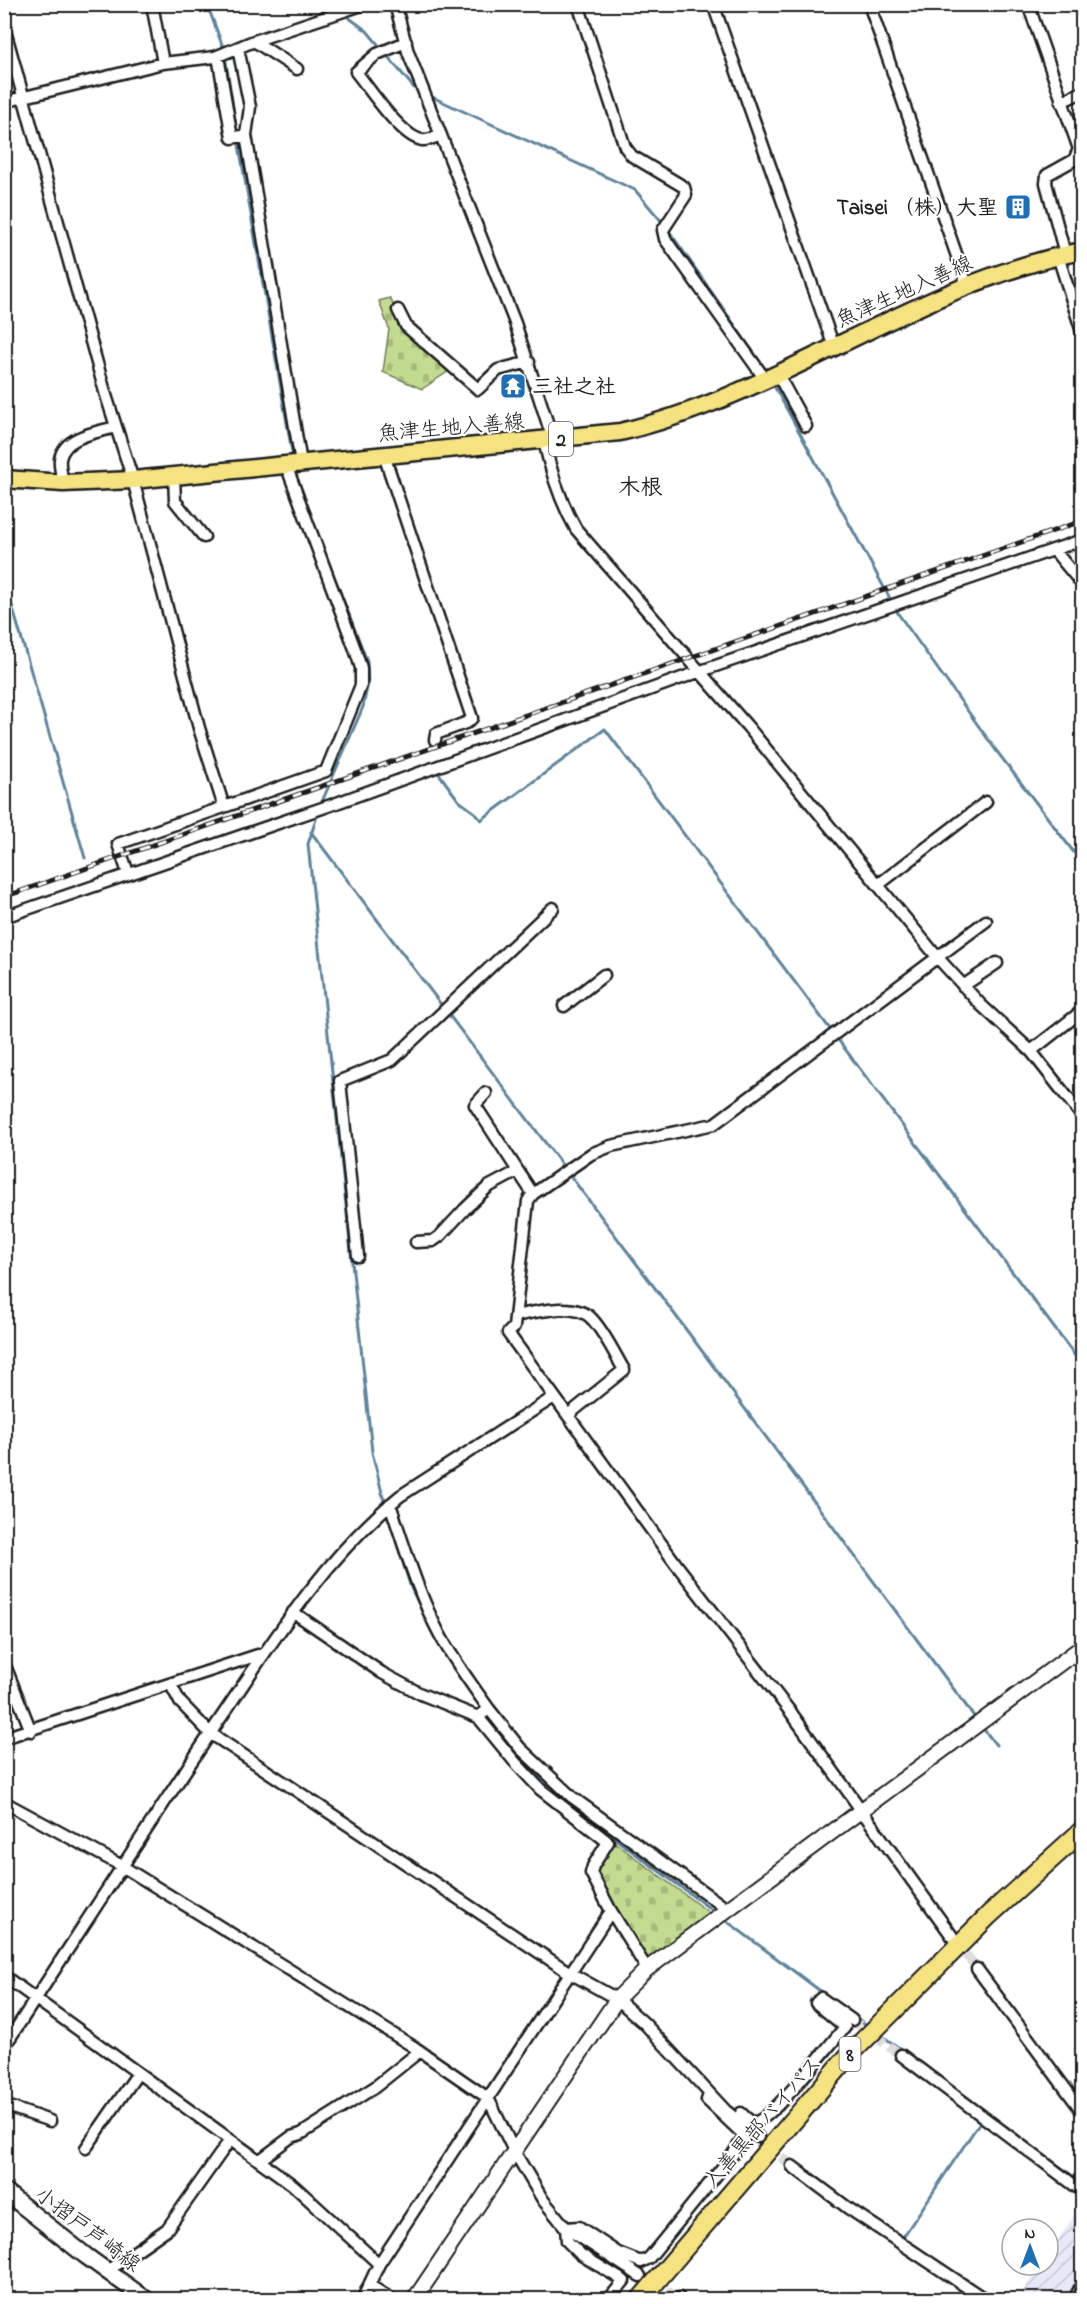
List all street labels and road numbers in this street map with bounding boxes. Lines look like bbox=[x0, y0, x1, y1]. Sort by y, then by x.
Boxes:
street label: 魚津生地入善線 bbox=[832, 249, 978, 336]
street label: 魚津生地入善線 bbox=[377, 408, 526, 450]
road number: 2 bbox=[549, 422, 573, 456]
road number: 8 bbox=[840, 2037, 860, 2071]
street label: 入善黒部バイパス bbox=[697, 2050, 830, 2196]
street label: 小摺戸芦崎線 bbox=[27, 2181, 146, 2280]

